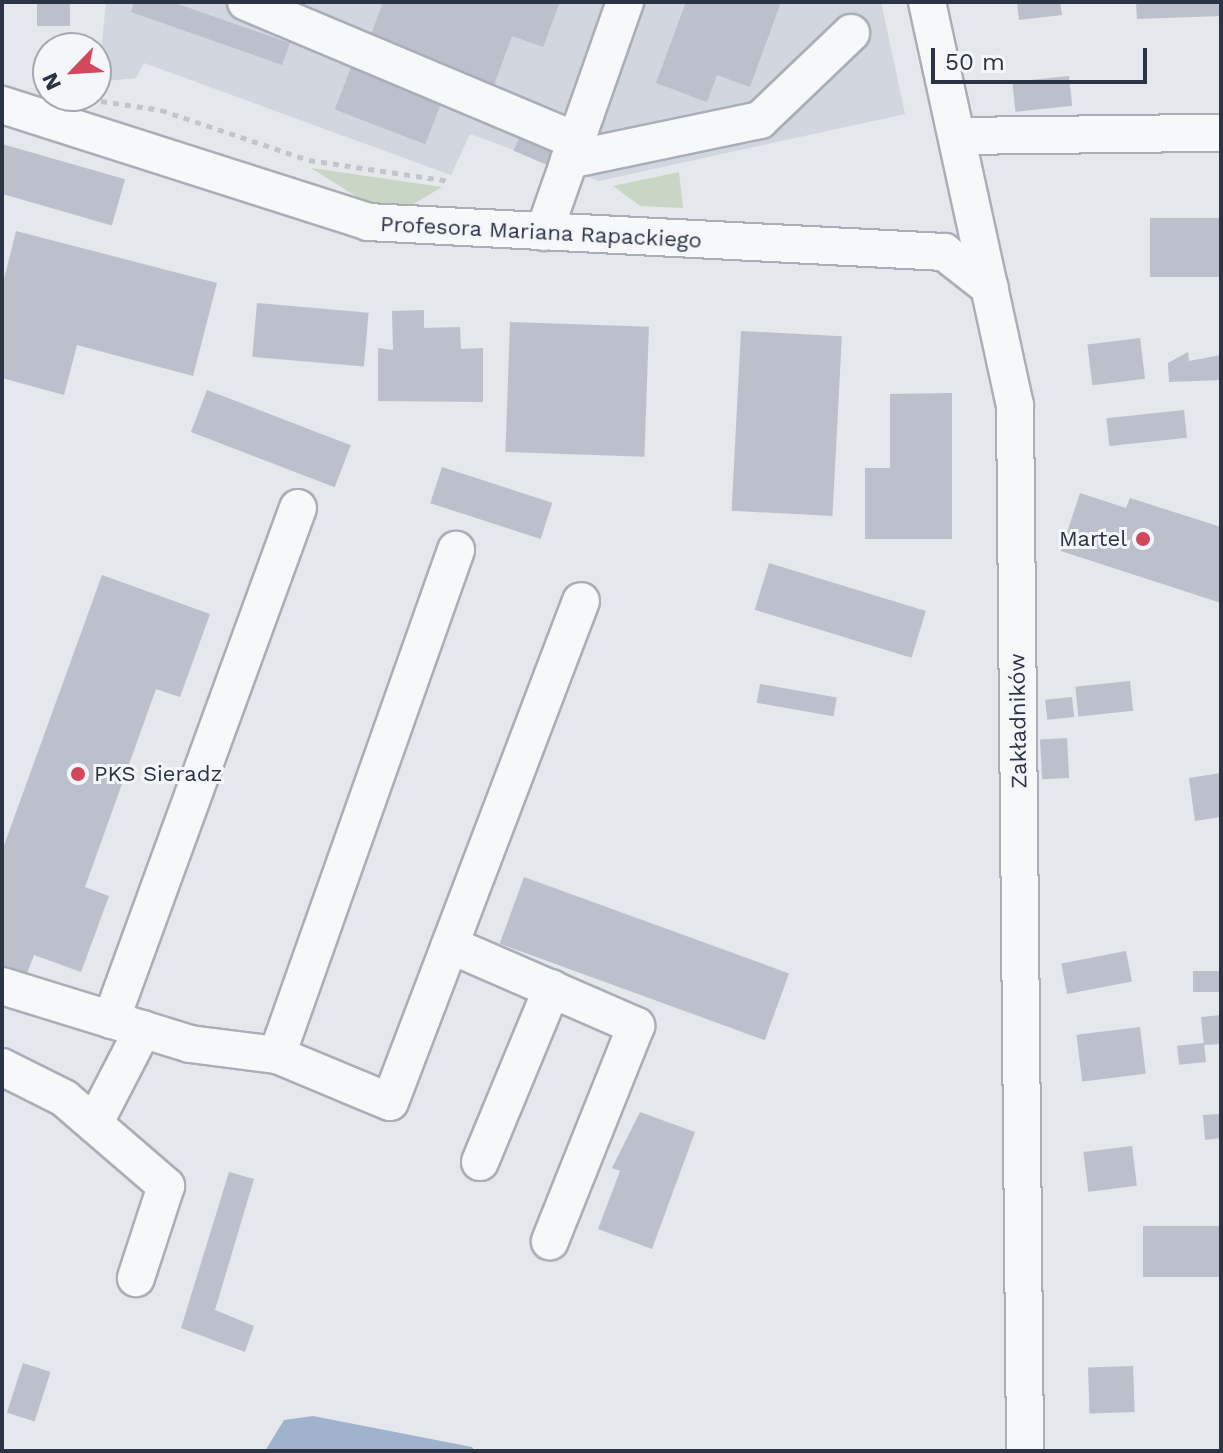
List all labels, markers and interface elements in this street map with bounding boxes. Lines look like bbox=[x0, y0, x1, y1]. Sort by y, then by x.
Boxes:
north arrow bbox=[32, 32, 112, 112]
scale bar bbox=[935, 32, 1151, 82]
text: 50 m bbox=[945, 48, 1005, 76]
text: N bbox=[37, 69, 66, 94]
street label: Profesora Mariana Rapackiego bbox=[379, 210, 703, 254]
place label: Martel bbox=[1059, 526, 1127, 552]
marker: Martel bbox=[1134, 530, 1152, 548]
street label: Zakładników bbox=[1004, 653, 1032, 789]
place label: PKS Sieradz bbox=[94, 761, 222, 787]
marker: PKS Sieradz bbox=[69, 765, 87, 783]

